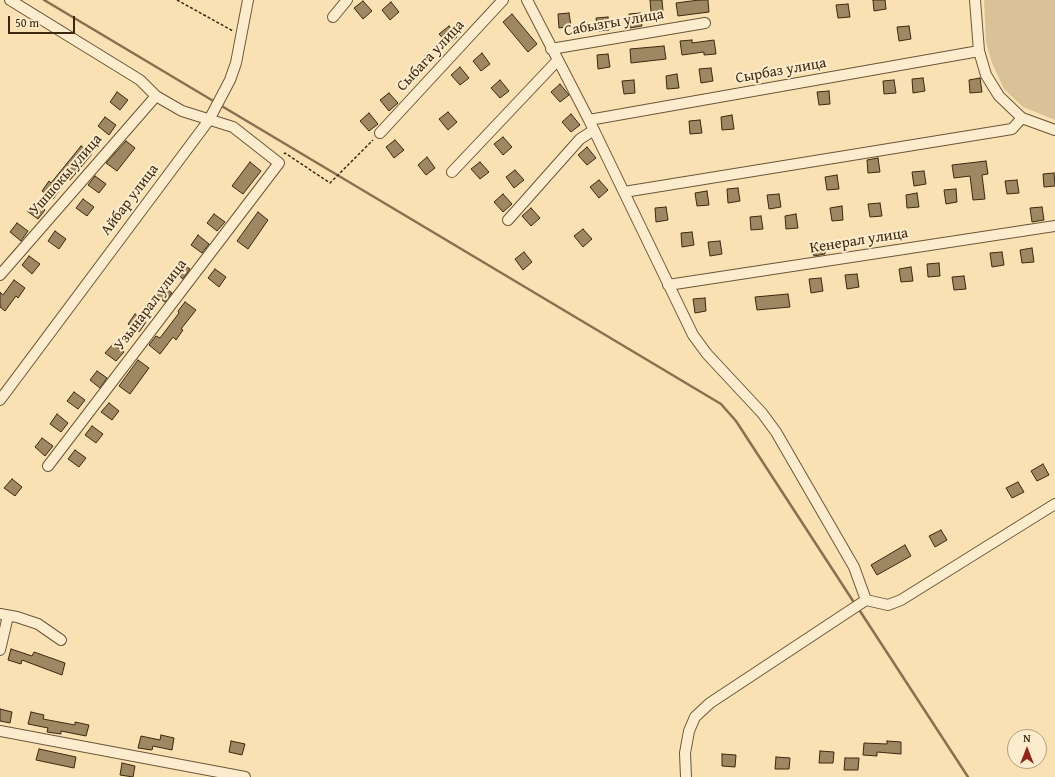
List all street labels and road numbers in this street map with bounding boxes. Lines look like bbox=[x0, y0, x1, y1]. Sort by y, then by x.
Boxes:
street label: Сабызгы улица bbox=[563, 5, 665, 41]
street label: Сыбага улица bbox=[393, 17, 469, 95]
street label: Сырбаз улица bbox=[734, 54, 828, 88]
street label: Ушшокы улица bbox=[26, 131, 106, 219]
street label: Айбар улица bbox=[97, 161, 163, 239]
street label: Кенерал улица bbox=[809, 224, 909, 258]
street label: Узынарал улица bbox=[111, 256, 191, 354]

